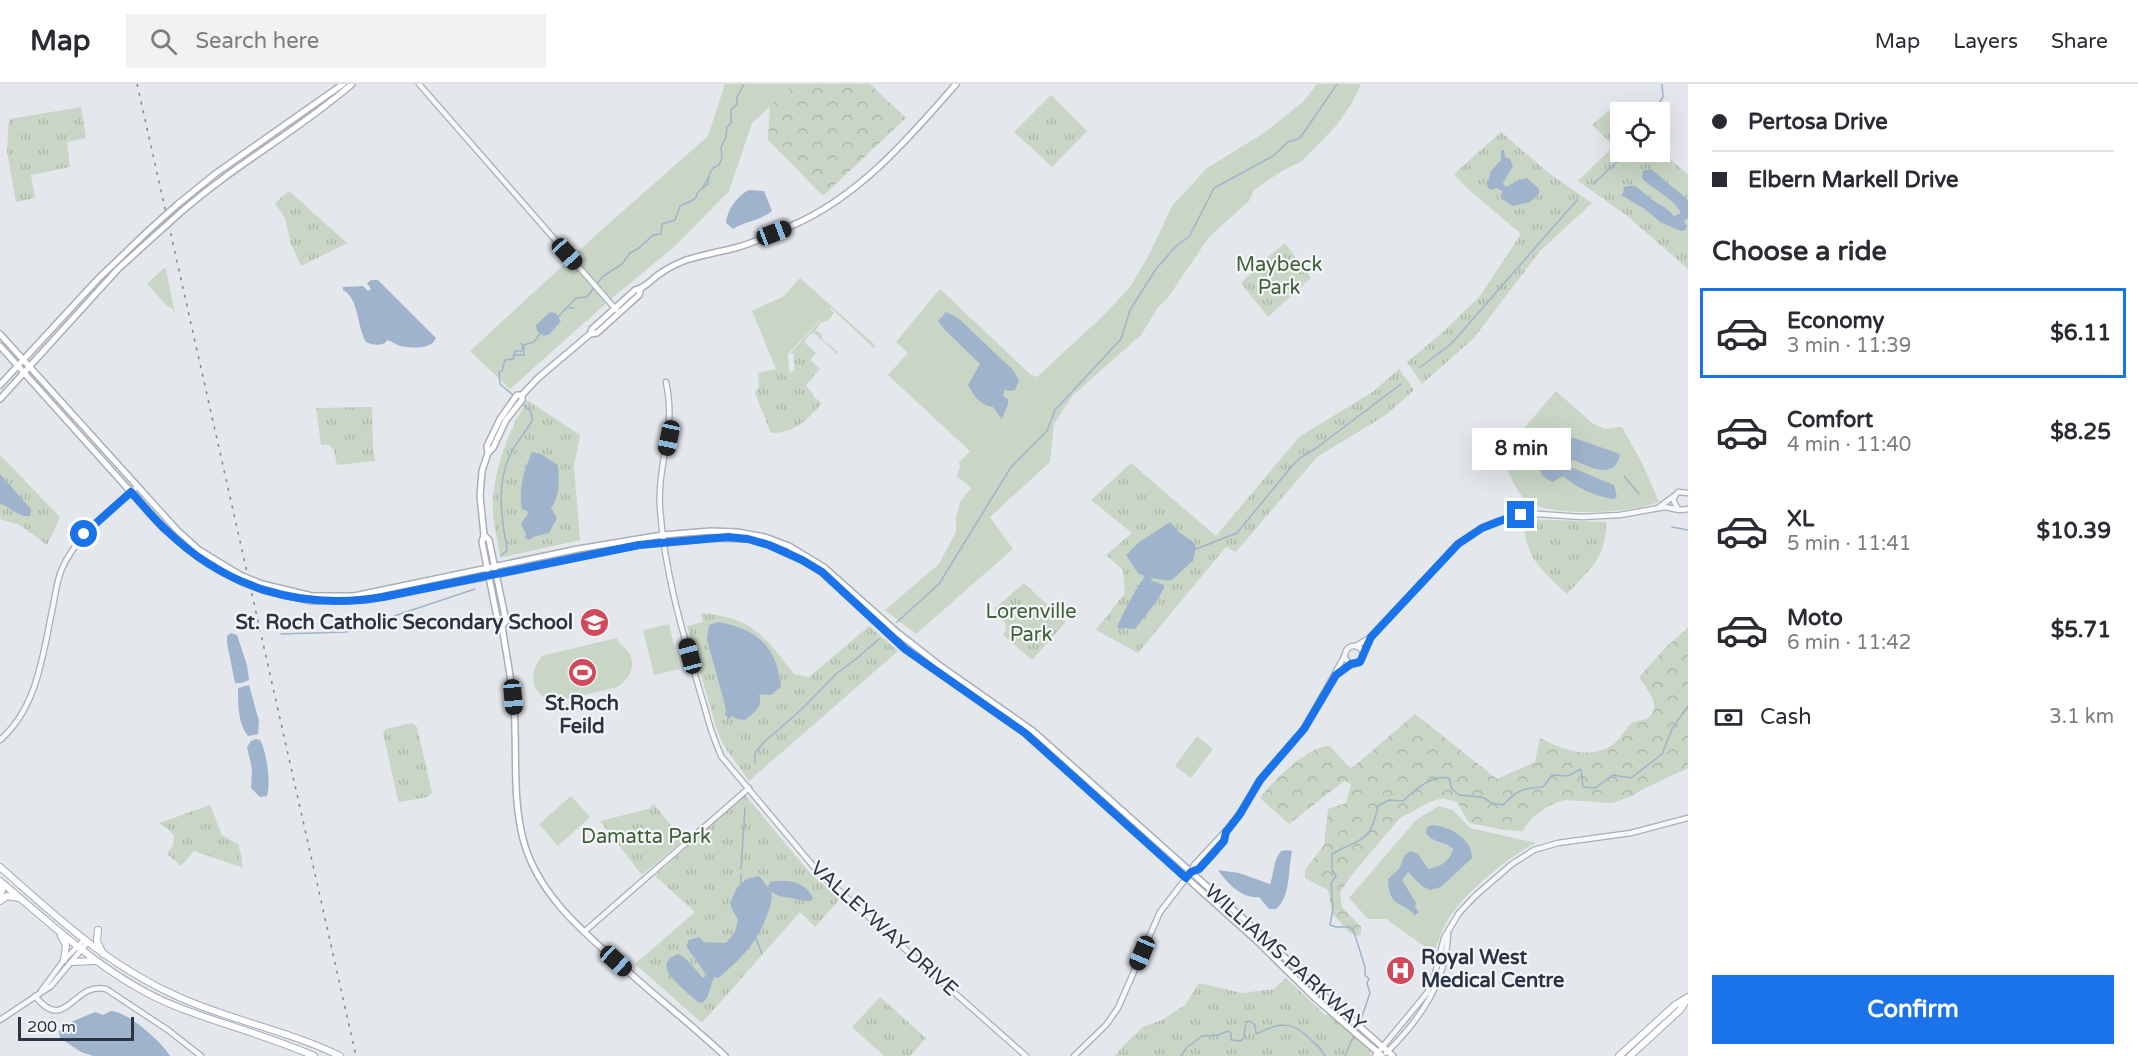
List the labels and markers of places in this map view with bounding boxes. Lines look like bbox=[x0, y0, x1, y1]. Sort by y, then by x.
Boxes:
school or university icon: St. Roch Catholic Secondary School bbox=[578, 607, 610, 639]
place label: St. Roch Catholic Secondary School bbox=[235, 611, 573, 635]
sports icon: St.Roch Feild bbox=[566, 657, 598, 689]
place label: St.Roch Feild bbox=[545, 692, 619, 739]
place label: Royal West Medical Centre bbox=[1421, 946, 1564, 993]
hospital icon: Royal West Medical Centre bbox=[1384, 954, 1416, 986]

